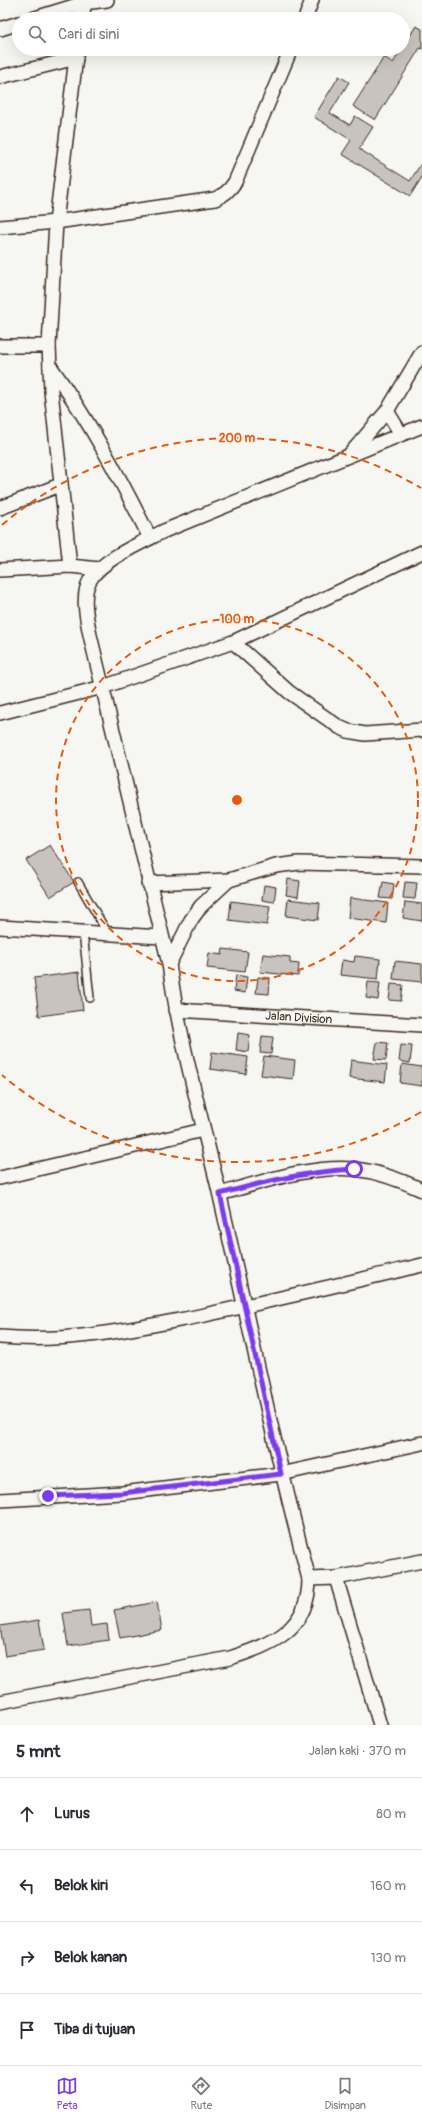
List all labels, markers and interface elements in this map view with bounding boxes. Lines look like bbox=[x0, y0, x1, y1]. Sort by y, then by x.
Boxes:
search box bbox=[12, 12, 410, 56]
icon: search bbox=[26, 23, 48, 45]
text: Cari di sini bbox=[58, 25, 119, 44]
text: 200 m bbox=[219, 431, 256, 446]
text: 100 m bbox=[220, 612, 255, 627]
centre of rings bbox=[230, 793, 244, 807]
street label: Jalan Division bbox=[265, 1008, 333, 1028]
route start bbox=[345, 1160, 363, 1178]
route end bbox=[39, 1487, 57, 1505]
text: 5 mnt bbox=[16, 1741, 60, 1762]
text: Jalan kaki · 370 m bbox=[308, 1743, 406, 1759]
icon: ahead bbox=[16, 1803, 38, 1825]
text: Lurus bbox=[54, 1804, 90, 1823]
text: 80 m bbox=[376, 1806, 406, 1822]
icon: left bbox=[16, 1875, 38, 1897]
text: Belok kiri bbox=[54, 1876, 108, 1895]
text: 160 m bbox=[370, 1878, 406, 1894]
icon: right bbox=[16, 1947, 38, 1969]
text: Belok kanan bbox=[54, 1948, 127, 1967]
text: 130 m bbox=[370, 1950, 406, 1966]
icon: arrive bbox=[16, 2019, 38, 2041]
text: Tiba di tujuan bbox=[54, 2020, 135, 2039]
tab: Peta bbox=[56, 2075, 78, 2112]
tab: Rute bbox=[190, 2075, 212, 2112]
tab: Disimpan bbox=[324, 2075, 366, 2112]

